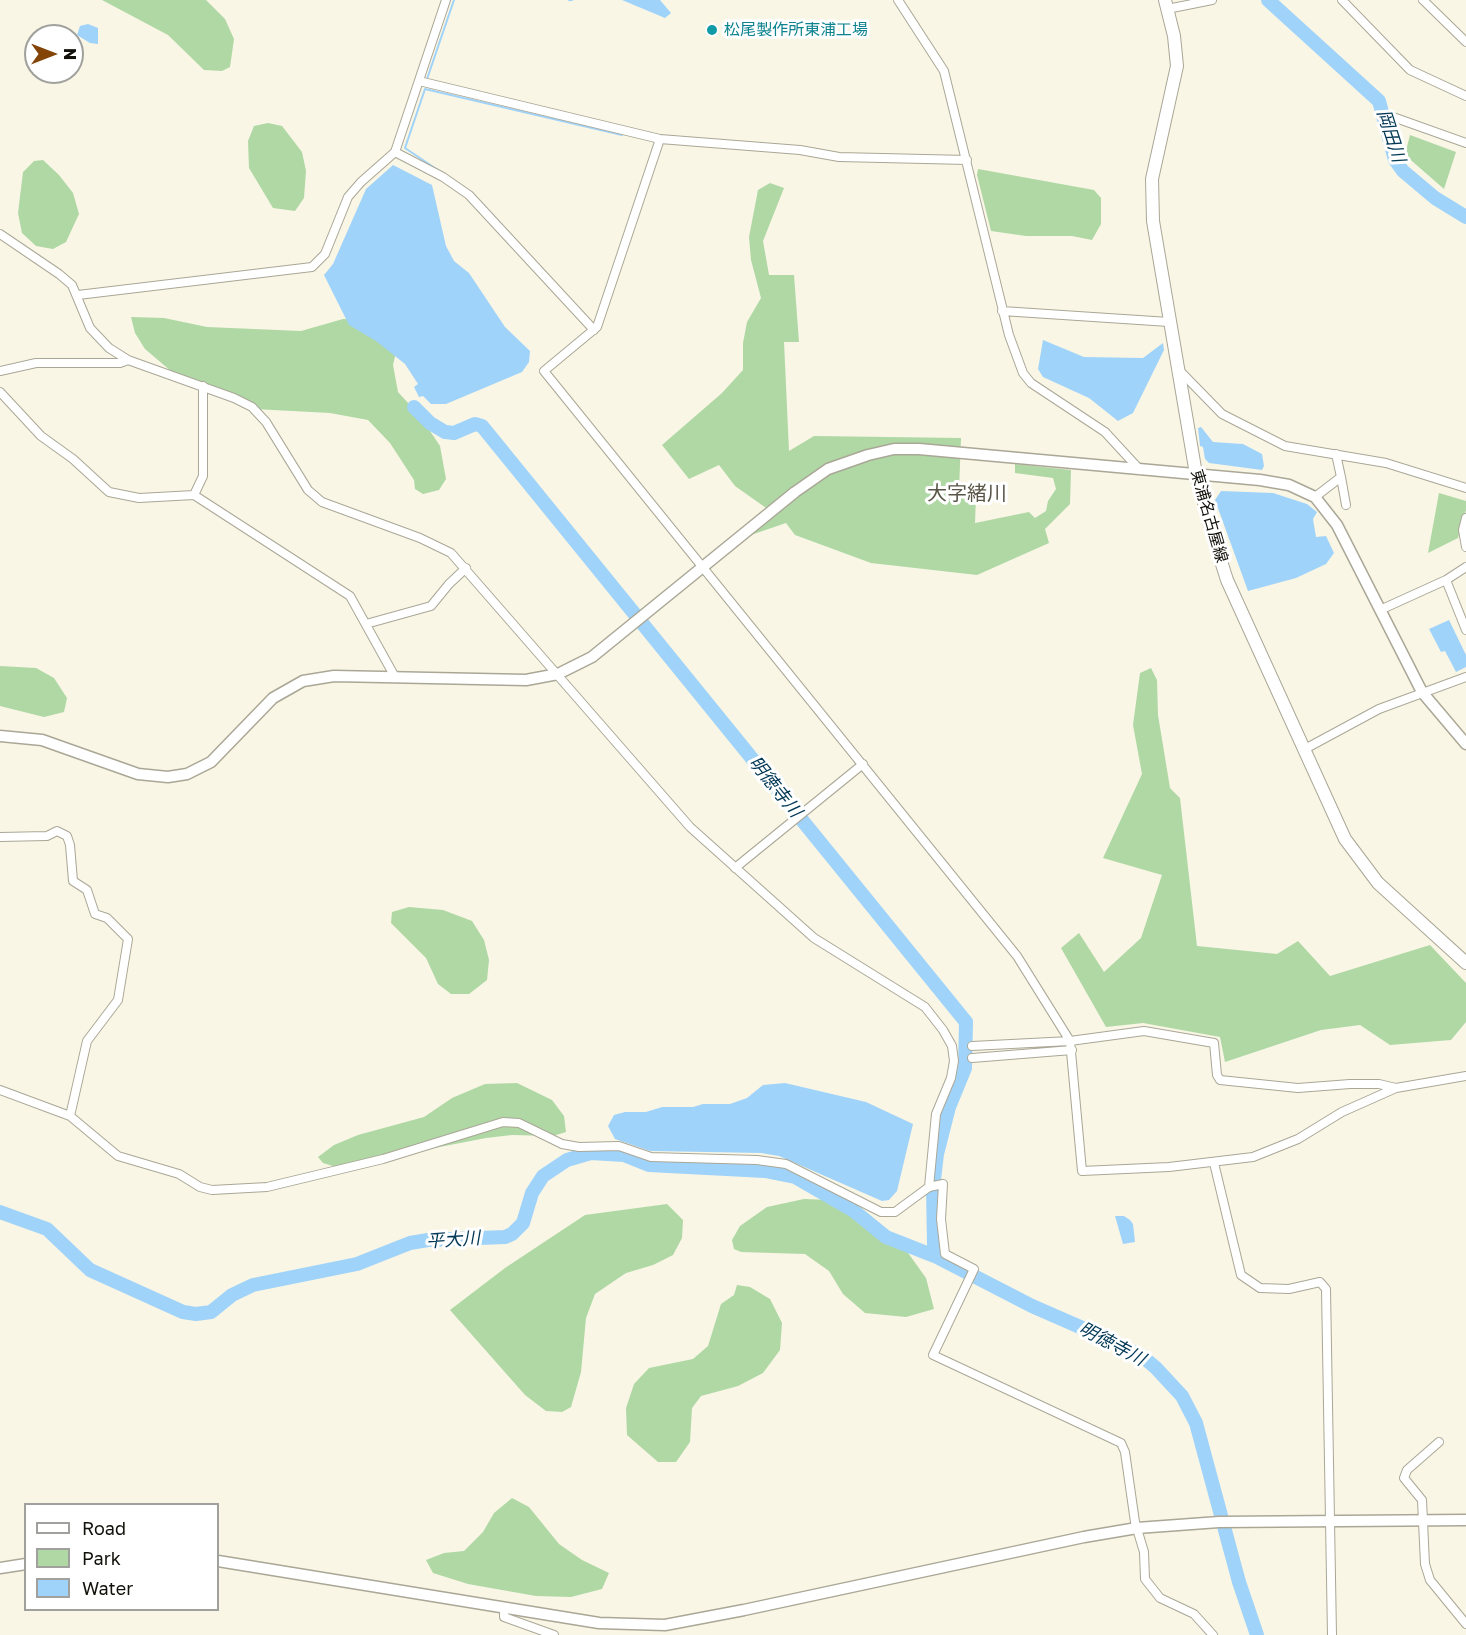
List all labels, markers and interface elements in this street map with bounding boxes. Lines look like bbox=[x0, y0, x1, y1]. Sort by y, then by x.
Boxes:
place label: 松尾製作所東浦工場 bbox=[724, 20, 868, 40]
marker: 松尾製作所東浦工場 bbox=[705, 23, 719, 37]
north arrow bbox=[24, 24, 84, 84]
text: N bbox=[60, 48, 80, 60]
water label: 岡田川 bbox=[1372, 107, 1410, 165]
street label: 東浦名古屋線 bbox=[1187, 467, 1231, 565]
district label: 大字緒川 bbox=[927, 482, 1007, 506]
water label: 明徳寺川 bbox=[744, 752, 806, 822]
water label: 平大川 bbox=[425, 1227, 481, 1253]
water label: 明徳寺川 bbox=[1075, 1318, 1149, 1370]
legend bbox=[24, 1503, 219, 1611]
text: Road bbox=[82, 1517, 126, 1539]
text: Park bbox=[82, 1547, 121, 1569]
text: Water bbox=[82, 1577, 133, 1599]

